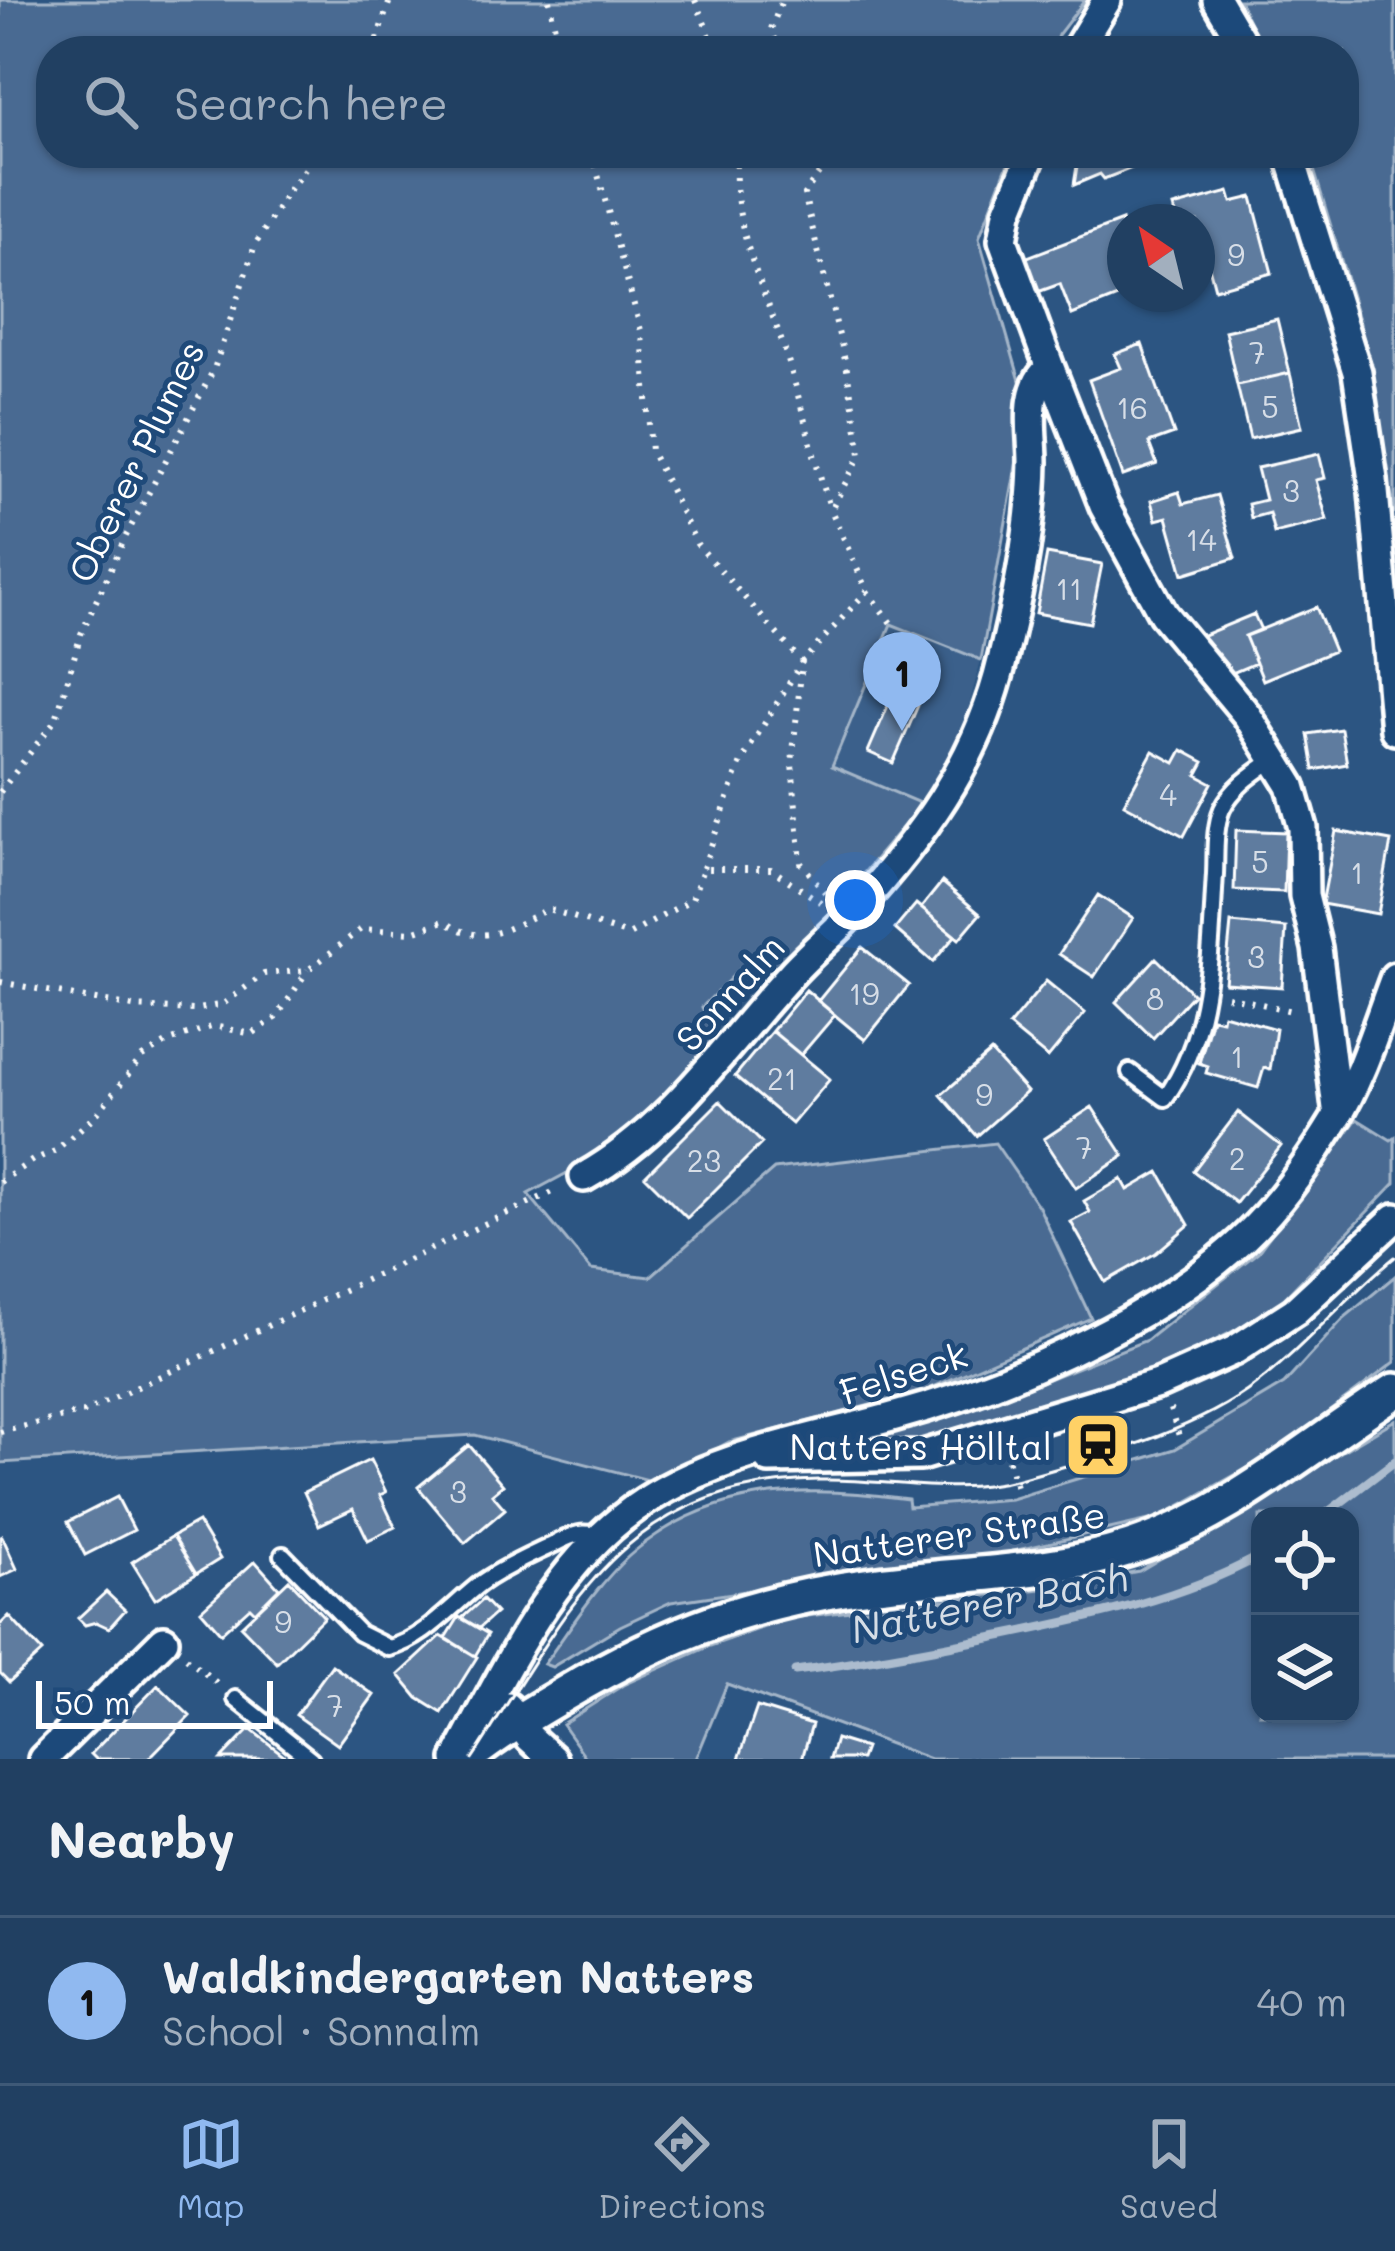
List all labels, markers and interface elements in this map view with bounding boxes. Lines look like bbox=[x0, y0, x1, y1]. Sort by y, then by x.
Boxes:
search box bbox=[36, 36, 1359, 168]
icon: search bbox=[78, 69, 144, 135]
text: Search here bbox=[174, 73, 448, 131]
north arrow bbox=[1107, 204, 1215, 312]
house number: 9 bbox=[1227, 234, 1245, 274]
house number: 7 bbox=[1249, 332, 1265, 372]
street label: Oberer Plumes bbox=[56, 333, 214, 589]
house number: 5 bbox=[1261, 386, 1279, 426]
house number: 16 bbox=[1116, 387, 1148, 427]
house number: 3 bbox=[1282, 470, 1300, 510]
house number: 14 bbox=[1185, 519, 1217, 559]
house number: 11 bbox=[1056, 568, 1082, 608]
pin: 1 bbox=[863, 632, 941, 731]
house number: 4 bbox=[1159, 774, 1177, 814]
house number: 5 bbox=[1251, 841, 1269, 881]
house number: 1 bbox=[1350, 852, 1364, 892]
your location bbox=[825, 870, 885, 930]
street label: Sonnalm bbox=[664, 924, 794, 1060]
house number: 3 bbox=[1247, 936, 1265, 976]
house number: 19 bbox=[848, 973, 880, 1013]
house number: 8 bbox=[1146, 978, 1164, 1018]
house number: 1 bbox=[1230, 1036, 1244, 1076]
house number: 21 bbox=[767, 1058, 797, 1098]
house number: 9 bbox=[975, 1074, 993, 1114]
house number: 7 bbox=[1076, 1127, 1092, 1167]
house number: 2 bbox=[1229, 1138, 1245, 1178]
house number: 23 bbox=[687, 1140, 721, 1180]
street label: Felseck bbox=[833, 1329, 973, 1415]
station icon: Natters Hölltal bbox=[1063, 1410, 1133, 1480]
place label: Natters Hölltal bbox=[790, 1422, 1052, 1469]
house number: 3 bbox=[449, 1471, 467, 1511]
street label: Natterer Straße bbox=[810, 1489, 1108, 1577]
map controls bbox=[1251, 1507, 1359, 1723]
button: locate bbox=[1251, 1507, 1359, 1615]
water label: Natterer Bach bbox=[846, 1550, 1132, 1654]
house number: 9 bbox=[274, 1601, 292, 1641]
button: layers bbox=[1251, 1615, 1359, 1723]
scale bar bbox=[36, 1675, 273, 1728]
text: 50 m bbox=[54, 1680, 130, 1723]
house number: 7 bbox=[327, 1685, 343, 1725]
text: Nearby bbox=[48, 1804, 235, 1871]
text: Waldkindergarten Natters bbox=[162, 1946, 754, 2004]
text: 1 bbox=[78, 1975, 96, 2026]
text: 40 m bbox=[1256, 1975, 1347, 2026]
text: School · Sonnalm bbox=[162, 2004, 480, 2055]
tab: Map bbox=[177, 2111, 244, 2226]
tab: Directions bbox=[598, 2111, 766, 2226]
tab: Saved bbox=[1120, 2111, 1218, 2226]

